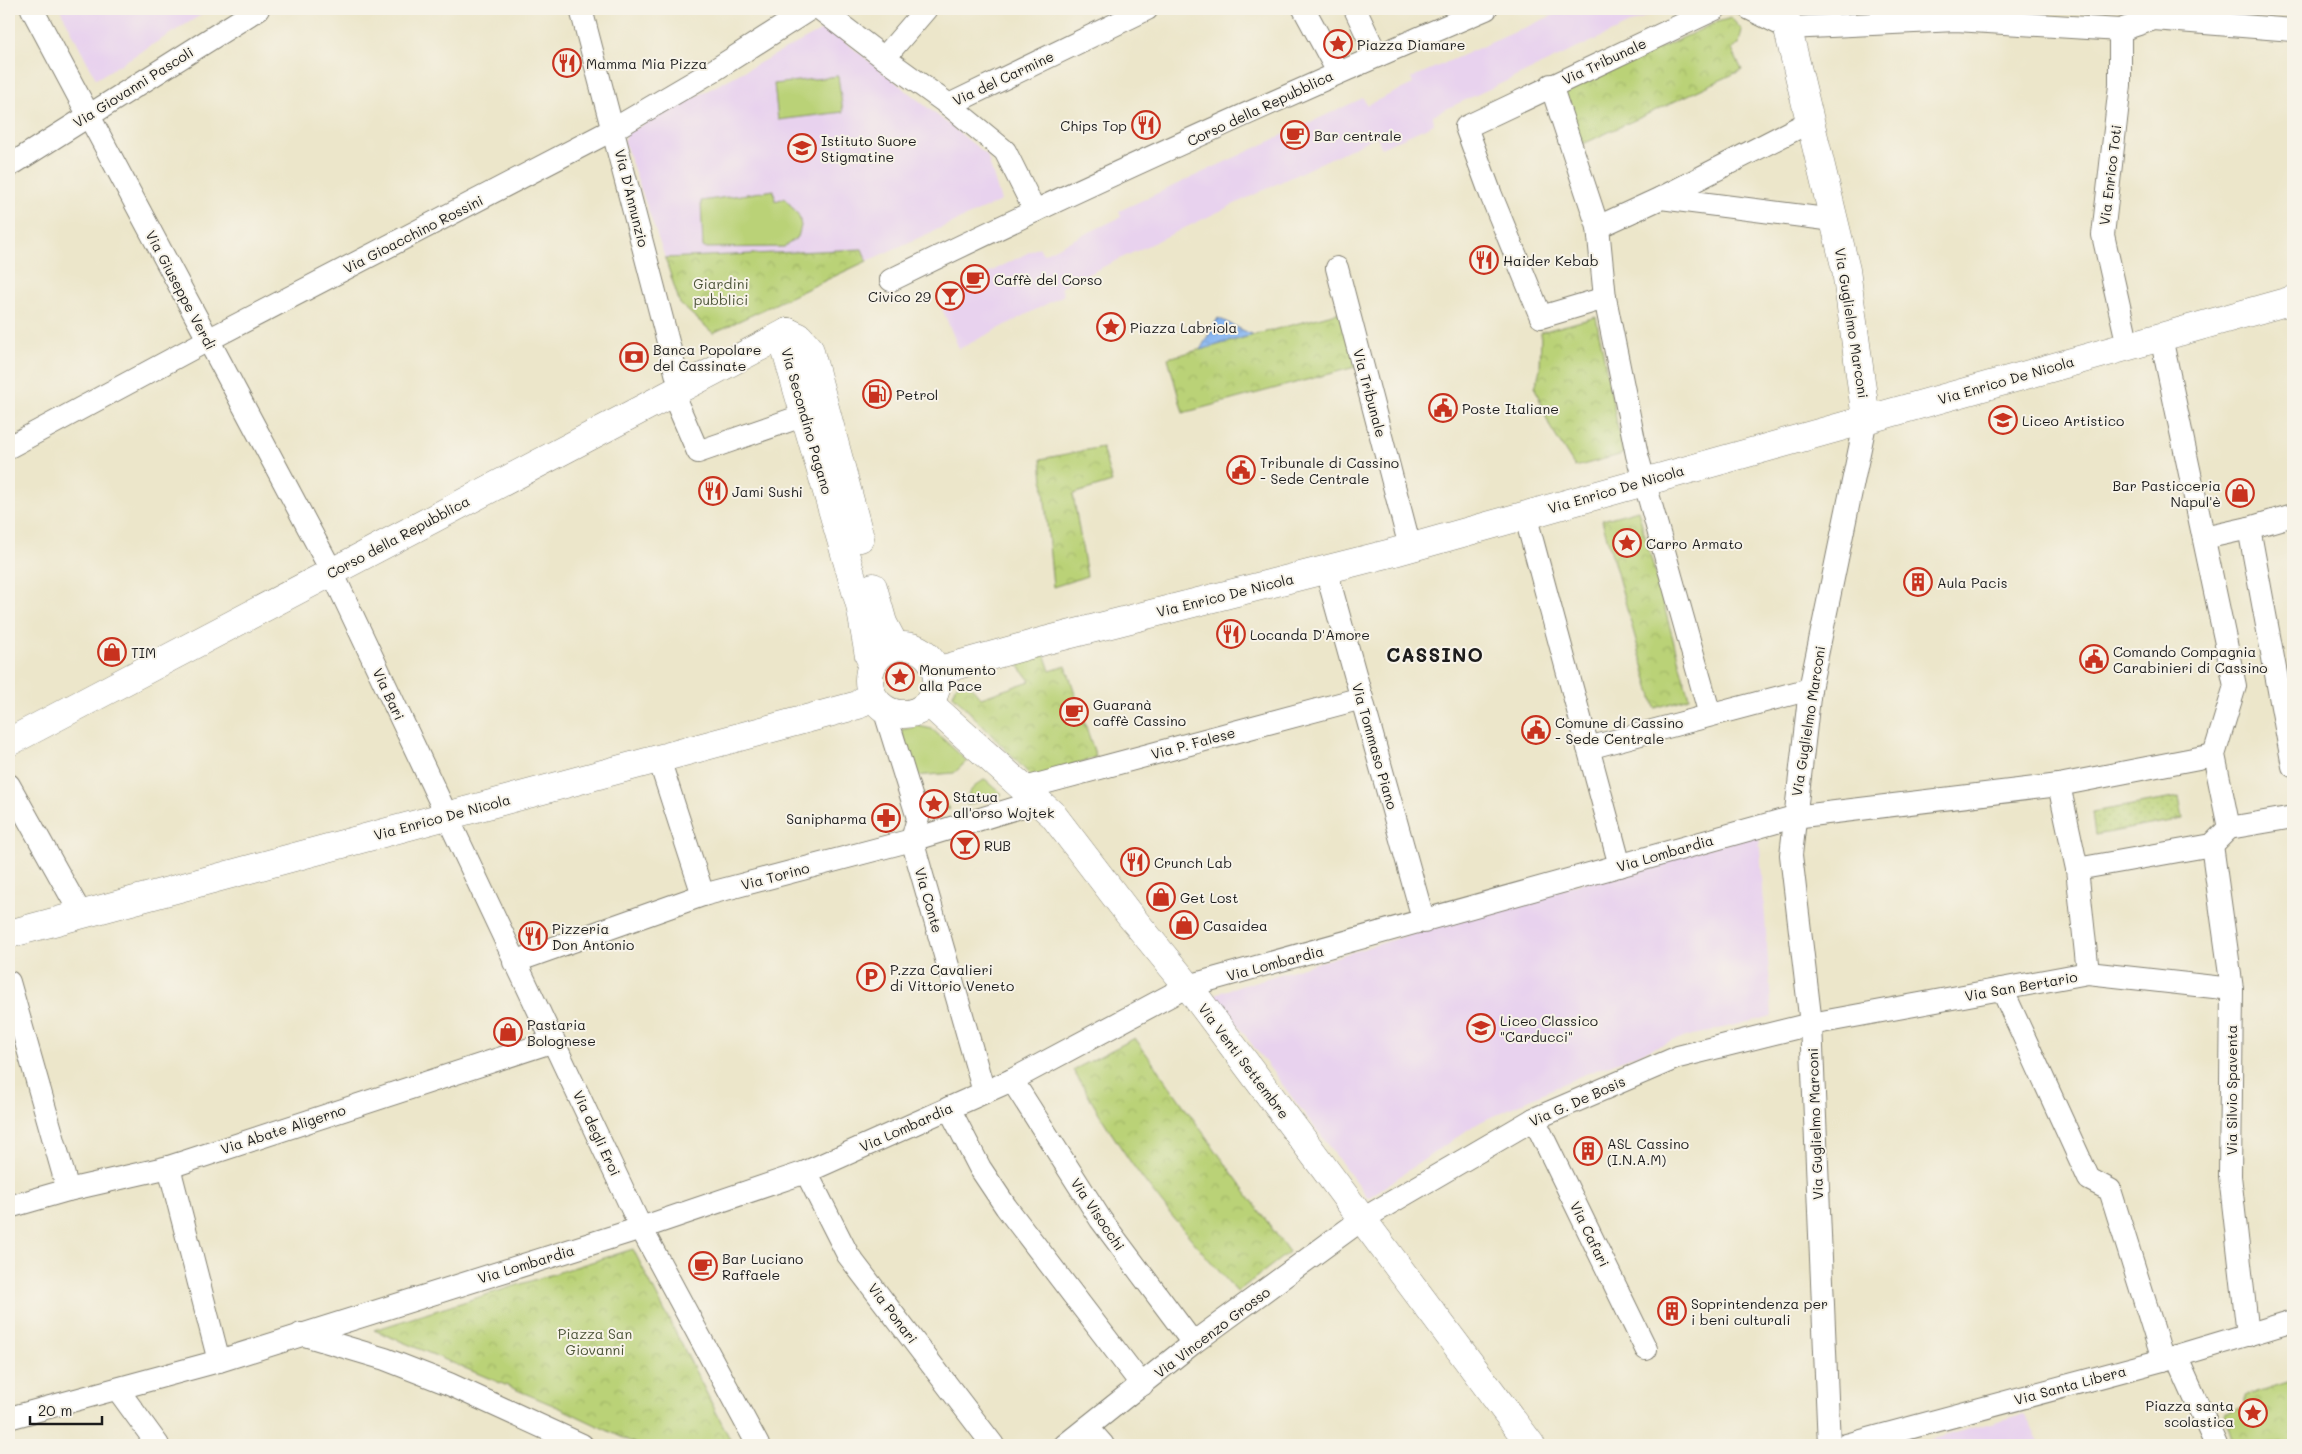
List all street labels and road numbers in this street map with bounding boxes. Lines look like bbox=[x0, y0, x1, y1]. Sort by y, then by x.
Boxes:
street label: Via Tribunale bbox=[1559, 33, 1649, 89]
street label: Via Giovanni Pascoli bbox=[69, 42, 197, 132]
street label: Via del Carmine bbox=[949, 46, 1057, 110]
street label: Corso della Repubblica bbox=[1184, 66, 1336, 150]
street label: Via Enrico Toti bbox=[2094, 124, 2126, 226]
street label: Via D'Annunzio bbox=[611, 147, 653, 249]
street label: Via Gioacchino Rossini bbox=[340, 190, 486, 278]
street label: Via Giuseppe Verdi bbox=[141, 227, 221, 353]
street label: Via Guglielmo Marconi bbox=[1831, 246, 1873, 400]
street label: Via Secondino Pagano bbox=[777, 346, 837, 496]
street label: Via Tribunale bbox=[1349, 347, 1391, 439]
street label: Via Enrico De Nicola bbox=[1936, 351, 2076, 409]
street label: Via Enrico De Nicola bbox=[1546, 460, 1686, 518]
street label: Corso della Repubblica bbox=[323, 491, 473, 583]
street label: Via Enrico De Nicola bbox=[1154, 569, 1296, 621]
street label: Via Guglielmo Marconi bbox=[1787, 644, 1829, 798]
street label: Via Bari bbox=[369, 665, 409, 723]
street label: Via Tommaso Piano bbox=[1348, 680, 1402, 812]
street label: Via P. Falese bbox=[1149, 723, 1237, 763]
street label: Via Enrico De Nicola bbox=[372, 790, 512, 844]
street label: Via Lombardia bbox=[1614, 830, 1716, 876]
street label: Via Torino bbox=[739, 858, 811, 894]
street label: Via Conte bbox=[911, 865, 947, 935]
street label: Via Lombardia bbox=[1224, 941, 1326, 985]
street label: Via San Bertario bbox=[1963, 967, 2079, 1005]
street label: Via Venti Settembre bbox=[1194, 999, 1294, 1123]
street label: Via Silvio Spaventa bbox=[2222, 1025, 2241, 1155]
street label: Via Guglielmo Marconi bbox=[1803, 1048, 1827, 1200]
street label: Via G. De Bosis bbox=[1526, 1071, 1628, 1131]
street label: Via degli Eroi bbox=[569, 1087, 625, 1179]
street label: Via Lombardia bbox=[857, 1098, 955, 1156]
street label: Via Abate Aligerno bbox=[218, 1100, 348, 1158]
street label: Via Visocchi bbox=[1067, 1174, 1129, 1254]
street label: Via Cafari bbox=[1566, 1198, 1614, 1270]
street label: Via Lombardia bbox=[475, 1240, 577, 1288]
street label: Via Ponari bbox=[864, 1279, 922, 1347]
street label: Via Vincenzo Grosso bbox=[1150, 1282, 1274, 1382]
street label: Via Santa Libera bbox=[2012, 1361, 2128, 1409]

